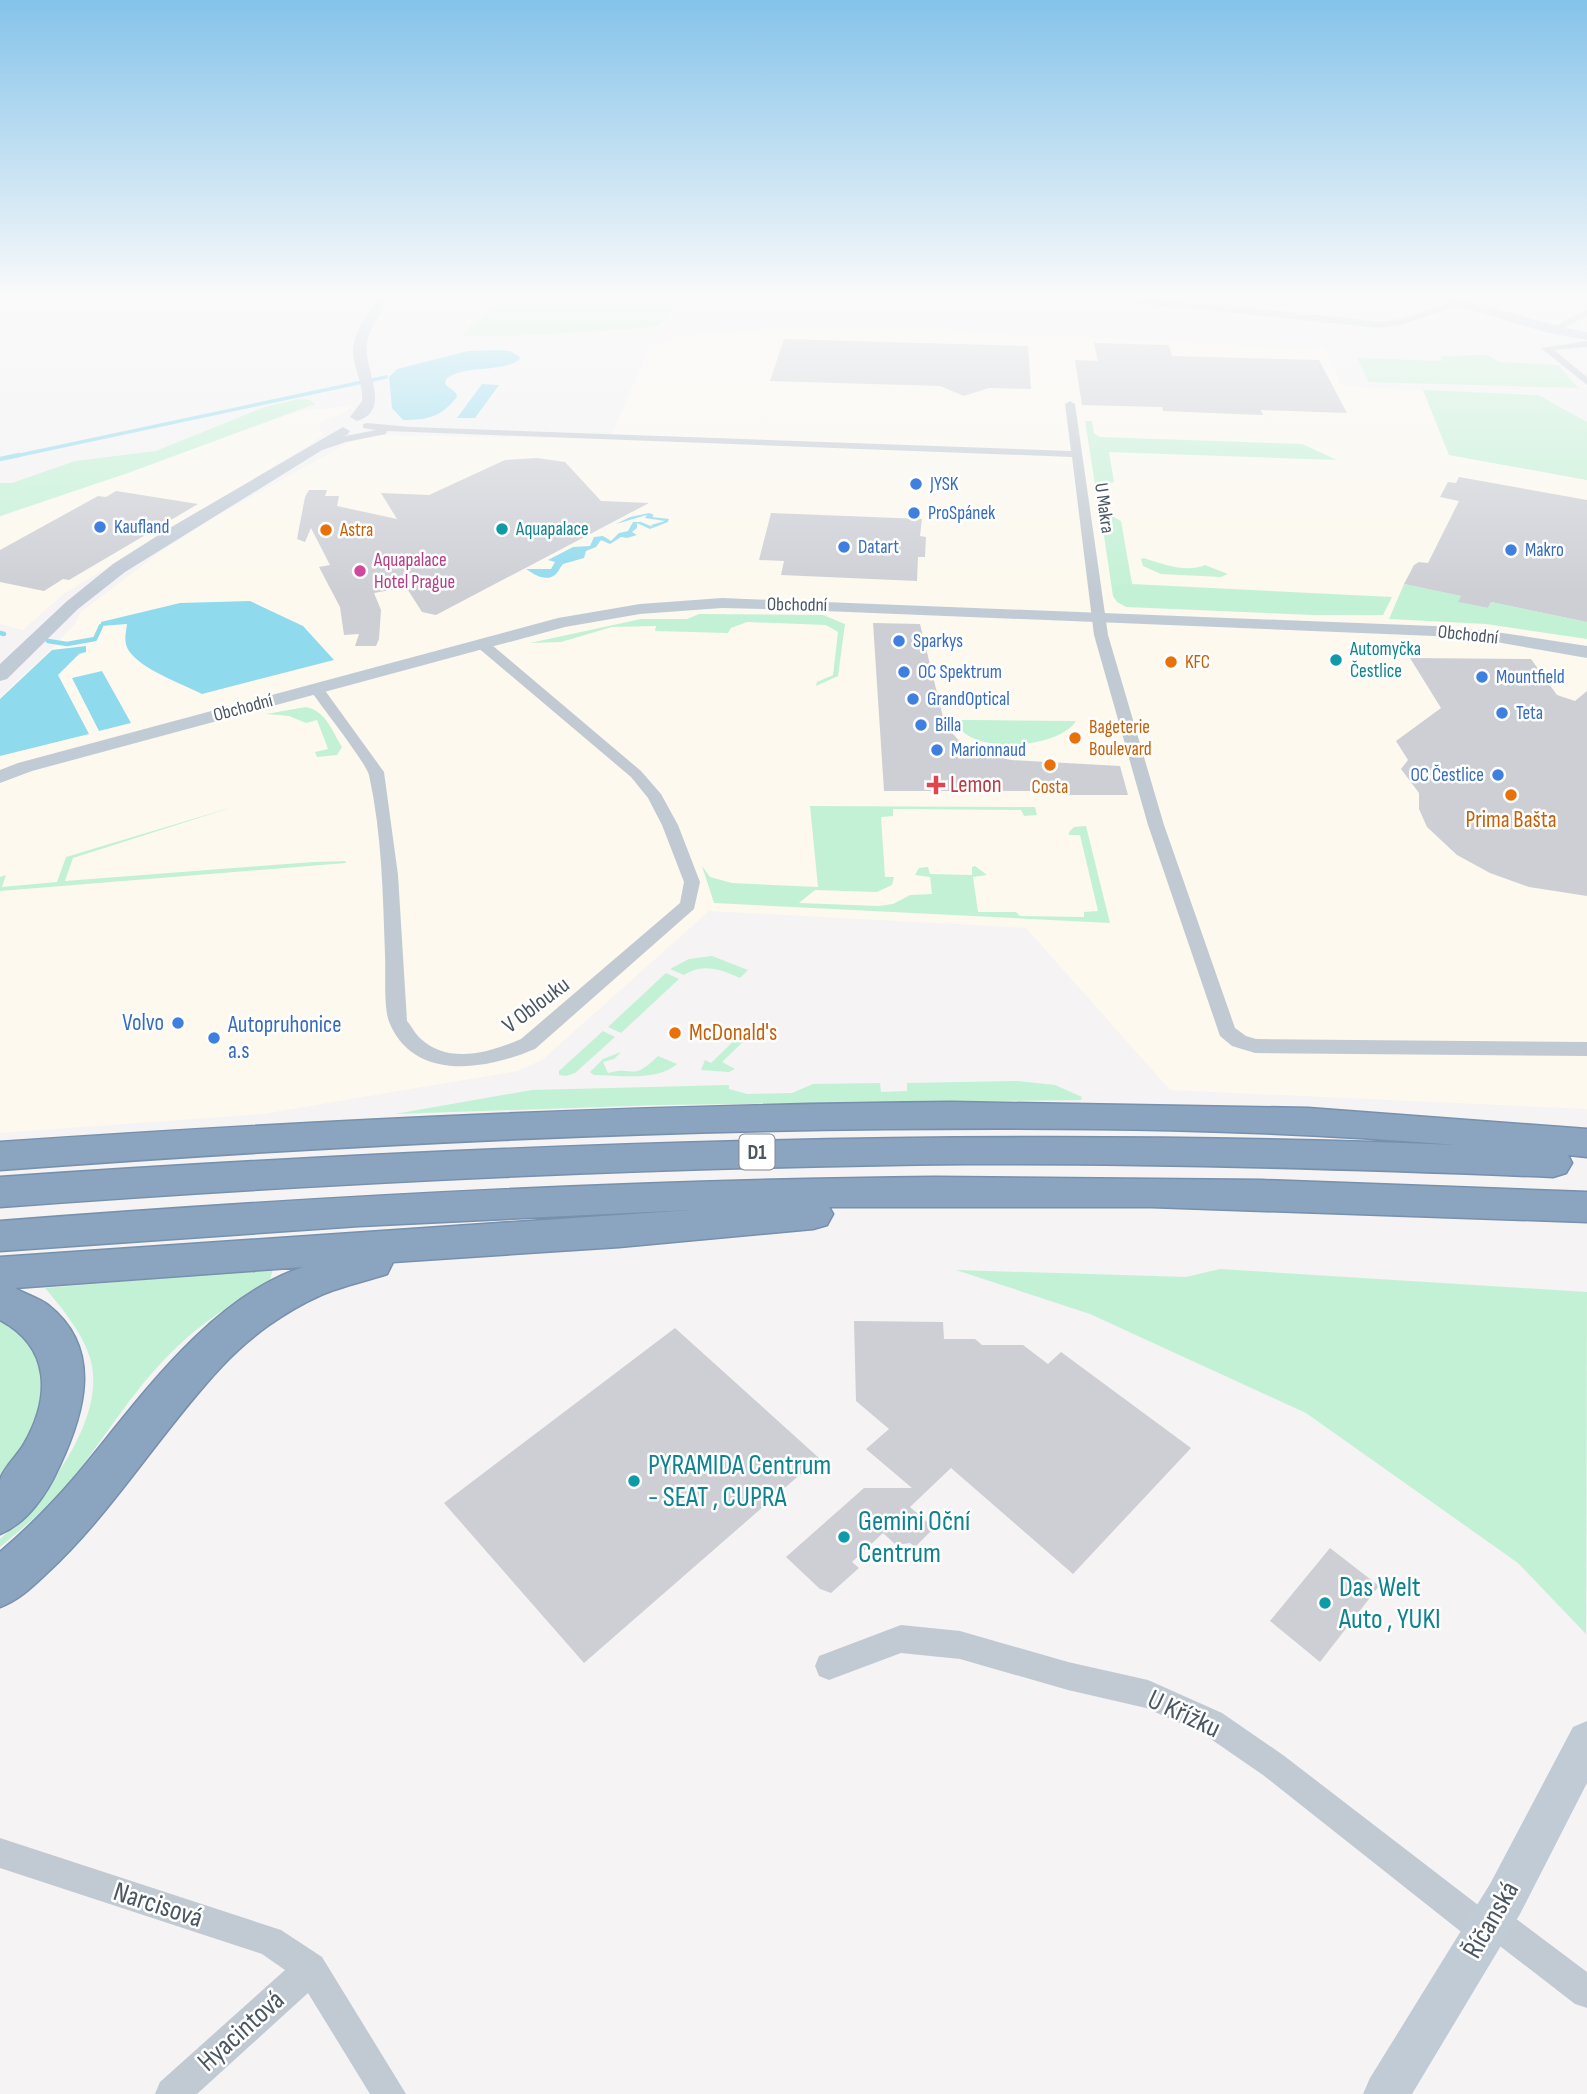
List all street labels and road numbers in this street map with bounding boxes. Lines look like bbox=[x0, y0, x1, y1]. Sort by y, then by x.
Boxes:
street label: U Makra bbox=[1089, 481, 1119, 535]
street label: Obchodní bbox=[767, 593, 828, 617]
street label: Obchodní bbox=[1437, 620, 1500, 650]
street label: Obchodní bbox=[211, 689, 276, 727]
street label: V Oblouku bbox=[497, 971, 575, 1039]
road number: D1 bbox=[740, 1134, 774, 1170]
street label: U Křížku bbox=[1142, 1683, 1226, 1745]
street label: Narcisová bbox=[109, 1875, 207, 1935]
street label: Říčanská bbox=[1456, 1876, 1526, 1964]
street label: Hyacintová bbox=[191, 1984, 291, 2078]

